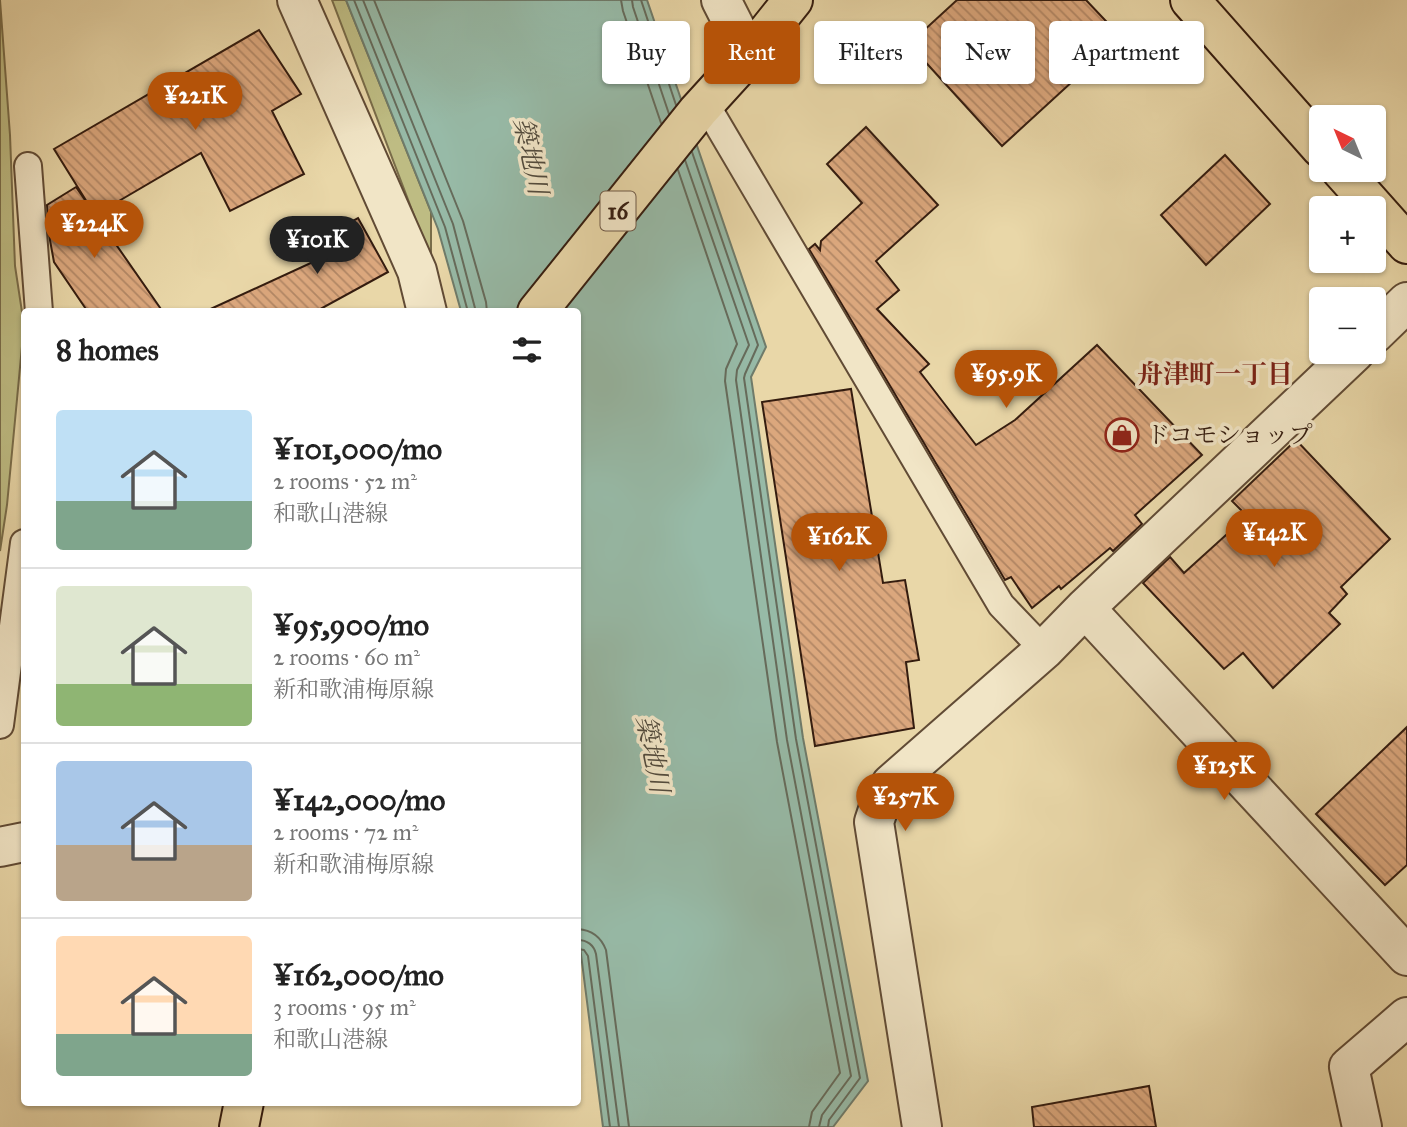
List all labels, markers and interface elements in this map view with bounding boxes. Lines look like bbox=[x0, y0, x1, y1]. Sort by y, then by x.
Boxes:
chip: Buy bbox=[602, 21, 690, 84]
chip: Rent bbox=[704, 21, 800, 84]
chip: Filters bbox=[814, 21, 927, 84]
chip: New bbox=[941, 21, 1035, 84]
chip: Apartment bbox=[1049, 21, 1204, 84]
pin: ¥221K bbox=[146, 72, 244, 132]
text: ¥221K bbox=[163, 81, 227, 109]
north arrow bbox=[1309, 105, 1386, 182]
map controls bbox=[1309, 105, 1386, 364]
water label: 築地川 bbox=[507, 115, 555, 200]
road number: 16 bbox=[600, 192, 636, 230]
button: + bbox=[1309, 196, 1386, 273]
pin: ¥224K bbox=[45, 201, 143, 260]
text: ¥224K bbox=[61, 209, 127, 237]
pin: ¥101K bbox=[268, 216, 366, 276]
text: ¥101K bbox=[286, 225, 348, 253]
button: − bbox=[1309, 287, 1386, 364]
icon: filters bbox=[508, 331, 546, 369]
text: 8 homes bbox=[56, 332, 159, 368]
pin: ¥95.9K bbox=[949, 350, 1063, 410]
district label: 舟津町一丁目 bbox=[1137, 358, 1293, 390]
text: ¥95.9K bbox=[970, 359, 1042, 387]
shop icon: ドコモショップ bbox=[1103, 416, 1141, 454]
place label: ドコモショップ bbox=[1146, 420, 1313, 450]
text: ¥101,000/mo bbox=[273, 431, 442, 467]
icon: home bbox=[112, 438, 196, 522]
text: 2 rooms · 52 m² bbox=[273, 467, 417, 495]
text: 和歌山港線 bbox=[273, 499, 388, 527]
pin: ¥142K bbox=[1225, 510, 1323, 569]
pin: ¥162K bbox=[790, 514, 888, 573]
text: ¥142K bbox=[1242, 518, 1306, 546]
text: ¥162K bbox=[807, 522, 871, 550]
text: ¥95,900/mo bbox=[273, 607, 429, 643]
icon: home bbox=[112, 614, 196, 698]
text: 2 rooms · 60 m² bbox=[273, 643, 420, 671]
text: 新和歌浦梅原線 bbox=[273, 675, 434, 703]
water label: 築地川 bbox=[630, 713, 677, 798]
pin: ¥125K bbox=[1175, 742, 1273, 802]
text: ¥125K bbox=[1193, 751, 1255, 779]
pin: ¥257K bbox=[856, 774, 954, 833]
text: ¥142,000/mo bbox=[273, 782, 445, 818]
text: ¥257K bbox=[872, 782, 938, 810]
icon: home bbox=[112, 789, 196, 873]
text: 2 rooms · 72 m² bbox=[273, 818, 418, 846]
text: 新和歌浦梅原線 bbox=[273, 850, 434, 878]
text: ¥162,000/mo bbox=[273, 957, 444, 993]
icon: home bbox=[112, 964, 196, 1048]
text: 3 rooms · 95 m² bbox=[273, 993, 416, 1021]
text: 和歌山港線 bbox=[273, 1025, 388, 1053]

